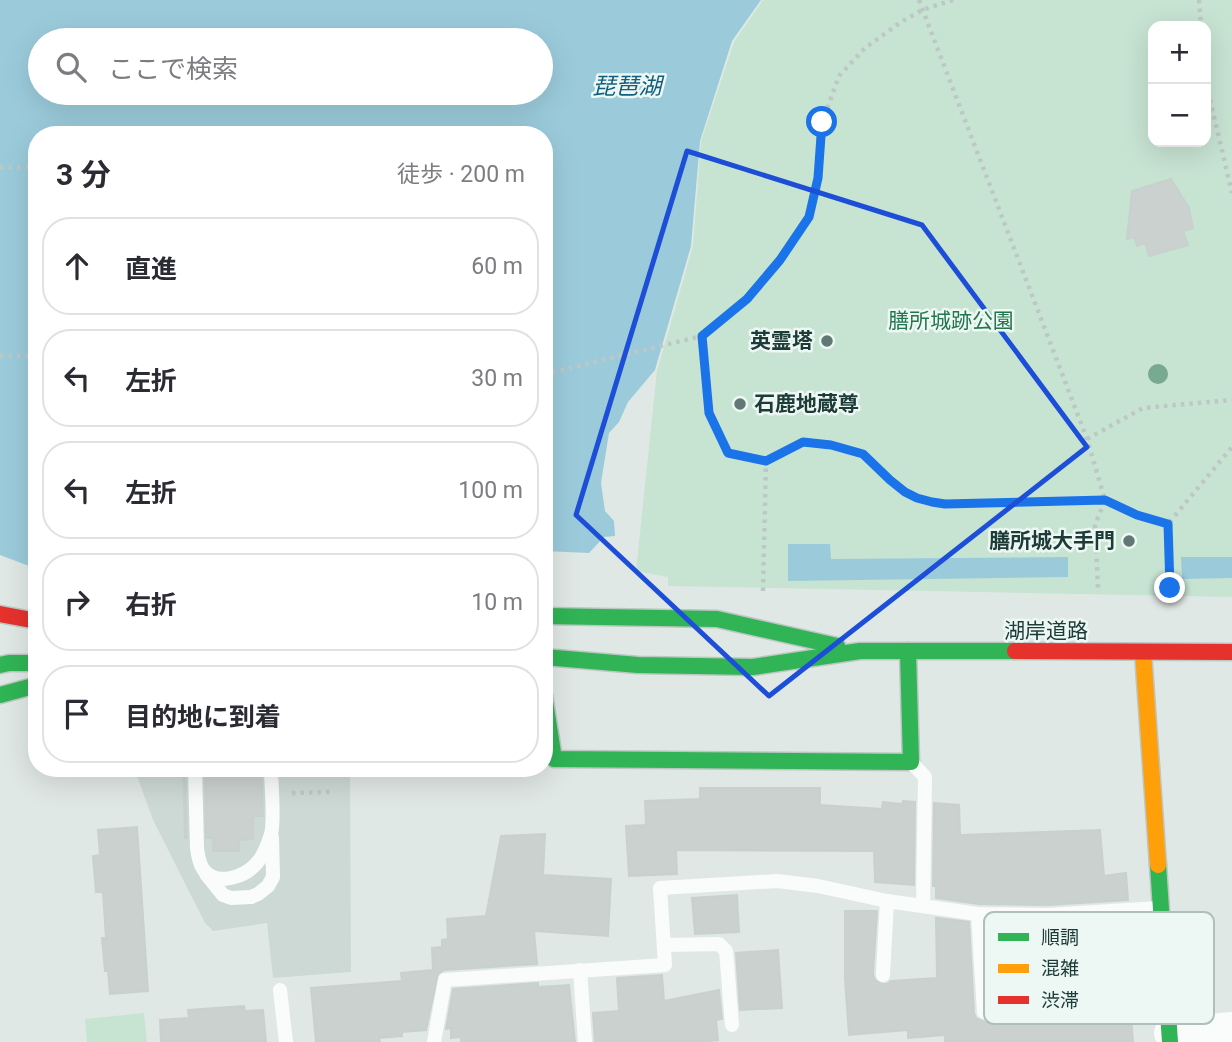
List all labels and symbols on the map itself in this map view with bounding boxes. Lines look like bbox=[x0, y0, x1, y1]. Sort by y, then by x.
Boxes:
water label: 琵琶湖 bbox=[593, 73, 665, 100]
route start bbox=[806, 106, 837, 137]
park label: 膳所城跡公園 bbox=[888, 309, 1014, 333]
place label: 英霊塔 bbox=[750, 329, 813, 353]
marker: 英霊塔 bbox=[819, 333, 835, 349]
place label: 石鹿地蔵尊 bbox=[754, 392, 859, 416]
marker: 石鹿地蔵尊 bbox=[732, 396, 748, 412]
place label: 膳所城大手門 bbox=[989, 529, 1115, 553]
marker: 膳所城大手門 bbox=[1121, 533, 1137, 549]
route end bbox=[1154, 572, 1185, 603]
street label: 湖岸道路 bbox=[1004, 619, 1088, 643]
legend bbox=[984, 912, 1214, 1024]
text: 順調 bbox=[1041, 926, 1079, 949]
text: 混雑 bbox=[1041, 957, 1079, 980]
text: 渋滞 bbox=[1041, 989, 1079, 1012]

